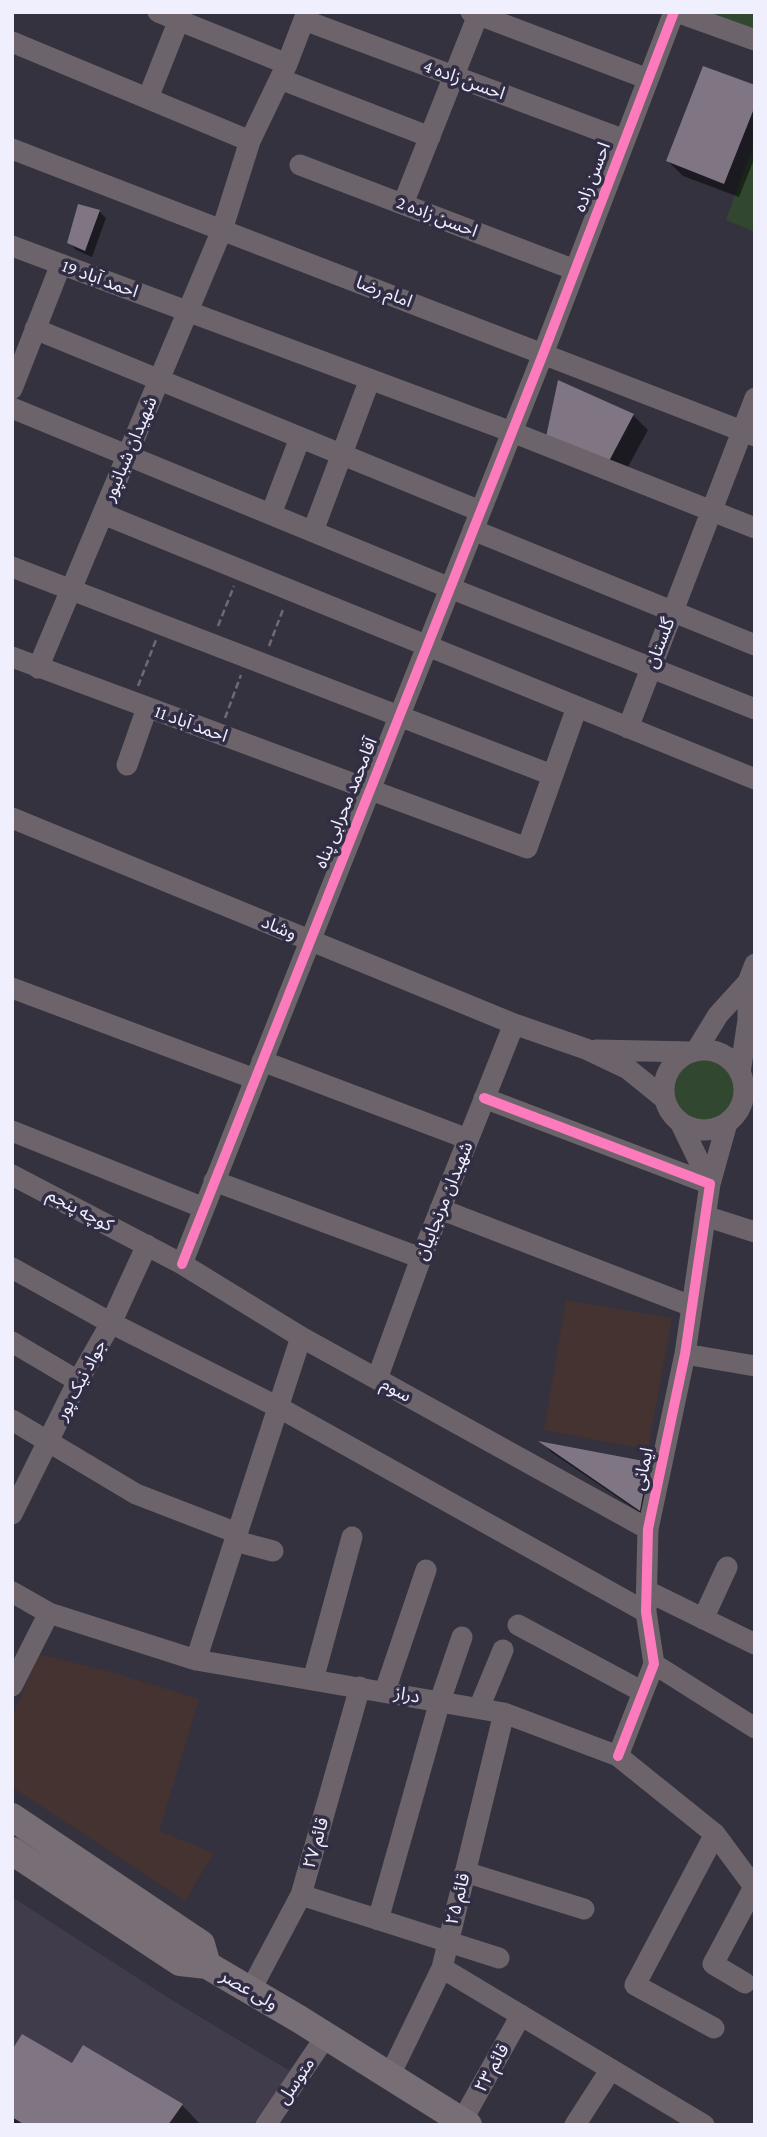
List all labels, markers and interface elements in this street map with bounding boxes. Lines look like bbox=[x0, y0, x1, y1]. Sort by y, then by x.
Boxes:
street label: احسن زاده 4 bbox=[420, 55, 508, 105]
street label: احسن زاده bbox=[569, 139, 615, 215]
street label: احسن زاده 2 bbox=[393, 192, 481, 242]
street label: احمد آباد 19 bbox=[59, 255, 141, 303]
street label: امام رضا bbox=[353, 271, 415, 313]
street label: شهیدان شبانپور bbox=[98, 393, 162, 505]
street label: گلستان bbox=[641, 615, 679, 671]
street label: احمد آباد 11 bbox=[151, 701, 231, 747]
street label: آقامحمد محرابی پناه bbox=[310, 734, 382, 872]
street label: وشاد bbox=[258, 911, 300, 945]
street label: شهیدان مرنجابیان bbox=[410, 1138, 478, 1264]
street label: کوچه پنجم bbox=[43, 1184, 117, 1236]
street label: جواد نیک پور bbox=[51, 1336, 111, 1424]
street label: سوم bbox=[377, 1373, 415, 1407]
street label: ایمانی bbox=[628, 1446, 658, 1492]
street label: دراز bbox=[393, 1682, 421, 1708]
street label: قائم ۲۷ bbox=[298, 1815, 334, 1871]
street label: قائم ۲۵ bbox=[441, 1871, 475, 1927]
street label: ولی عصر bbox=[216, 1965, 282, 2015]
street label: قائم ۲۳ bbox=[470, 2040, 514, 2096]
street label: متوسل bbox=[273, 2053, 319, 2109]

